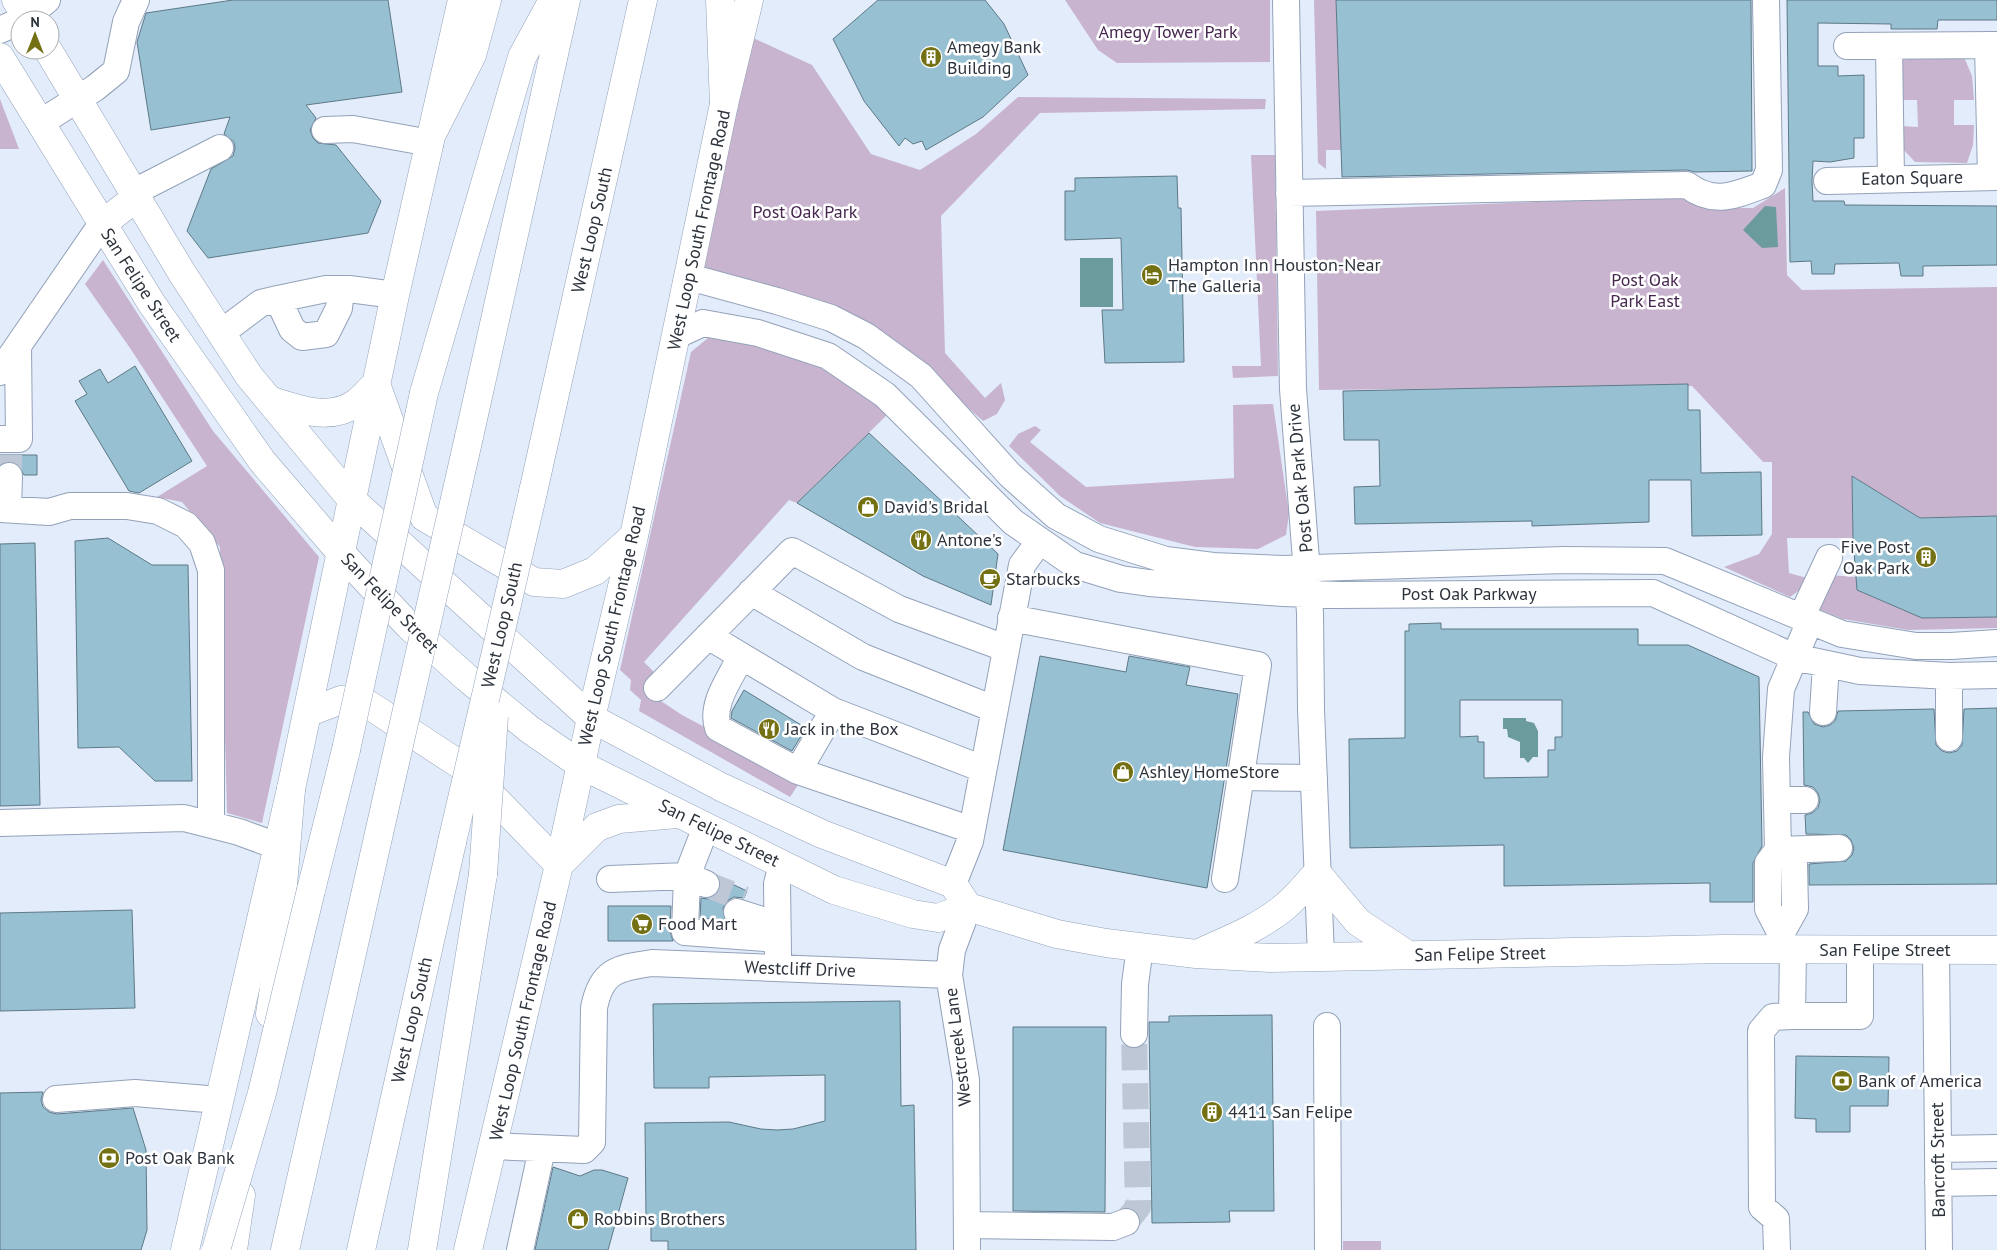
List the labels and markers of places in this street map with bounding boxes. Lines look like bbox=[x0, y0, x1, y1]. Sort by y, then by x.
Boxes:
place label: Amegy Bank Building bbox=[947, 35, 1042, 79]
building icon: Amegy Bank Building bbox=[919, 45, 943, 69]
place label: Hampton Inn Houston-Near The Galleria bbox=[1168, 253, 1381, 297]
hotel icon: Hampton Inn Houston-Near The Galleria bbox=[1140, 263, 1164, 287]
shop icon: David's Bridal bbox=[856, 495, 880, 519]
place label: David's Bridal bbox=[884, 495, 989, 518]
restaurant icon: Antone's bbox=[909, 528, 933, 552]
place label: Antone's bbox=[937, 528, 1002, 551]
place label: Five Post Oak Park bbox=[1841, 535, 1910, 579]
building icon: Five Post Oak Park bbox=[1914, 545, 1938, 569]
cafe icon: Starbucks bbox=[978, 567, 1002, 591]
place label: Starbucks bbox=[1006, 567, 1080, 590]
restaurant icon: Jack in the Box bbox=[757, 717, 781, 741]
place label: Jack in the Box bbox=[784, 717, 899, 740]
shop icon: Ashley HomeStore bbox=[1111, 760, 1135, 784]
place label: Ashley HomeStore bbox=[1139, 760, 1279, 783]
supermarket icon: Food Mart bbox=[630, 912, 654, 936]
place label: Food Mart bbox=[658, 912, 737, 935]
bank icon: Bank of America bbox=[1830, 1069, 1854, 1093]
place label: Bank of America bbox=[1858, 1069, 1982, 1092]
building icon: 4411 San Felipe bbox=[1200, 1100, 1224, 1124]
place label: 4411 San Felipe bbox=[1228, 1100, 1353, 1123]
bank icon: Post Oak Bank bbox=[97, 1146, 121, 1170]
place label: Post Oak Bank bbox=[125, 1146, 235, 1169]
shop icon: Robbins Brothers bbox=[566, 1207, 590, 1231]
place label: Robbins Brothers bbox=[594, 1207, 725, 1230]

